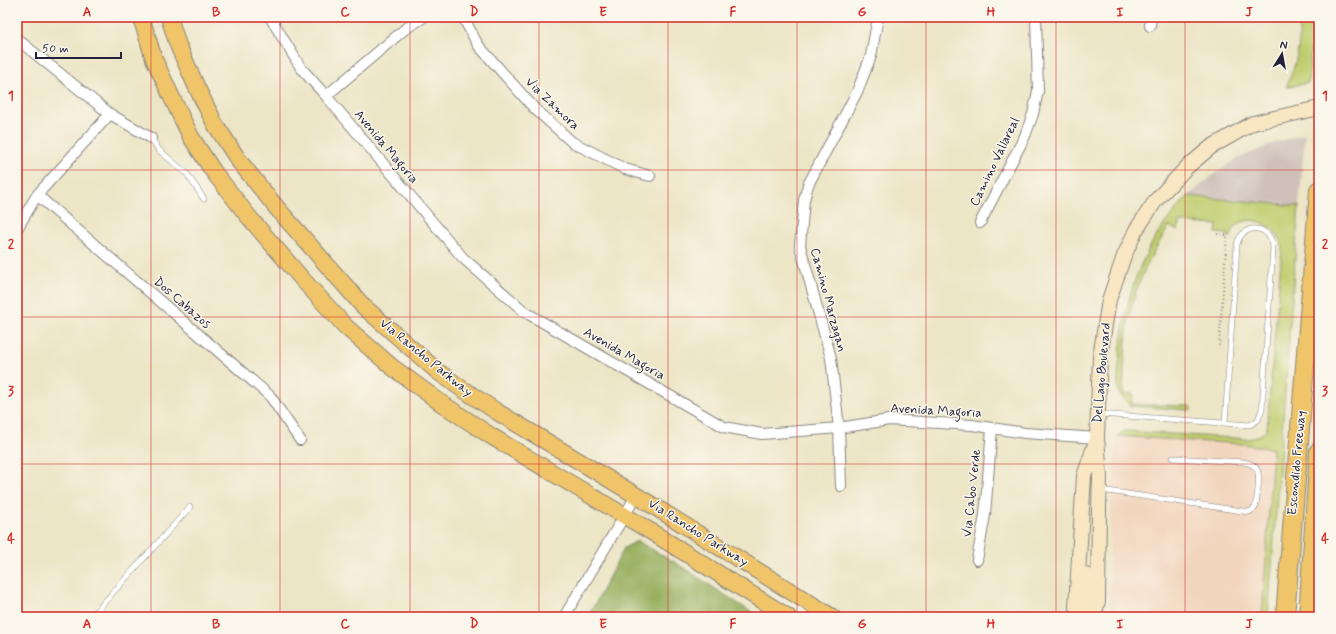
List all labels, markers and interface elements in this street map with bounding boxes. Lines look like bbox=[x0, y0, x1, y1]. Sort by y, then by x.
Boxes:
text: A bbox=[83, 4, 91, 21]
text: B bbox=[212, 4, 221, 21]
text: C bbox=[340, 4, 350, 21]
text: D bbox=[470, 4, 479, 21]
text: E bbox=[599, 4, 607, 21]
text: F bbox=[730, 4, 737, 21]
text: G bbox=[858, 4, 867, 21]
text: H bbox=[987, 4, 996, 21]
text: I bbox=[1117, 4, 1124, 21]
text: J bbox=[1245, 4, 1253, 21]
scale bar bbox=[36, 34, 121, 60]
north arrow bbox=[1262, 34, 1302, 74]
text: N bbox=[1279, 38, 1289, 53]
text: 50 m bbox=[42, 41, 69, 57]
street label: Via Zamora bbox=[521, 74, 583, 134]
text: 1 bbox=[8, 88, 14, 105]
text: 1 bbox=[1322, 88, 1328, 105]
street label: Avenida Magoria bbox=[349, 107, 422, 189]
street label: Camino Vallareal bbox=[966, 115, 1024, 209]
text: 2 bbox=[8, 236, 15, 253]
text: 2 bbox=[1322, 236, 1329, 253]
street label: Camino Marzagan bbox=[806, 246, 850, 354]
street label: Dos Cabazos bbox=[150, 273, 214, 333]
street label: Via Rancho Parkway bbox=[376, 315, 476, 401]
street label: Del Lago Boulevard bbox=[1089, 322, 1115, 424]
street label: Avenida Magoria bbox=[579, 324, 668, 386]
text: 3 bbox=[8, 383, 14, 400]
text: 3 bbox=[1322, 383, 1328, 400]
street label: Avenida Magoria bbox=[890, 400, 982, 424]
street label: Escondido Freeway bbox=[1284, 410, 1310, 516]
street label: Via Cabo Verde bbox=[959, 448, 985, 538]
street label: Via Rancho Parkway bbox=[645, 495, 752, 571]
text: 4 bbox=[7, 531, 15, 548]
text: 4 bbox=[1321, 531, 1329, 548]
text: A bbox=[83, 616, 91, 633]
text: B bbox=[212, 616, 221, 633]
text: C bbox=[340, 616, 350, 633]
text: D bbox=[470, 616, 479, 633]
text: E bbox=[599, 616, 607, 633]
text: F bbox=[730, 616, 737, 633]
text: G bbox=[858, 616, 867, 633]
text: H bbox=[987, 616, 996, 633]
text: I bbox=[1117, 616, 1124, 633]
text: J bbox=[1245, 616, 1253, 633]

